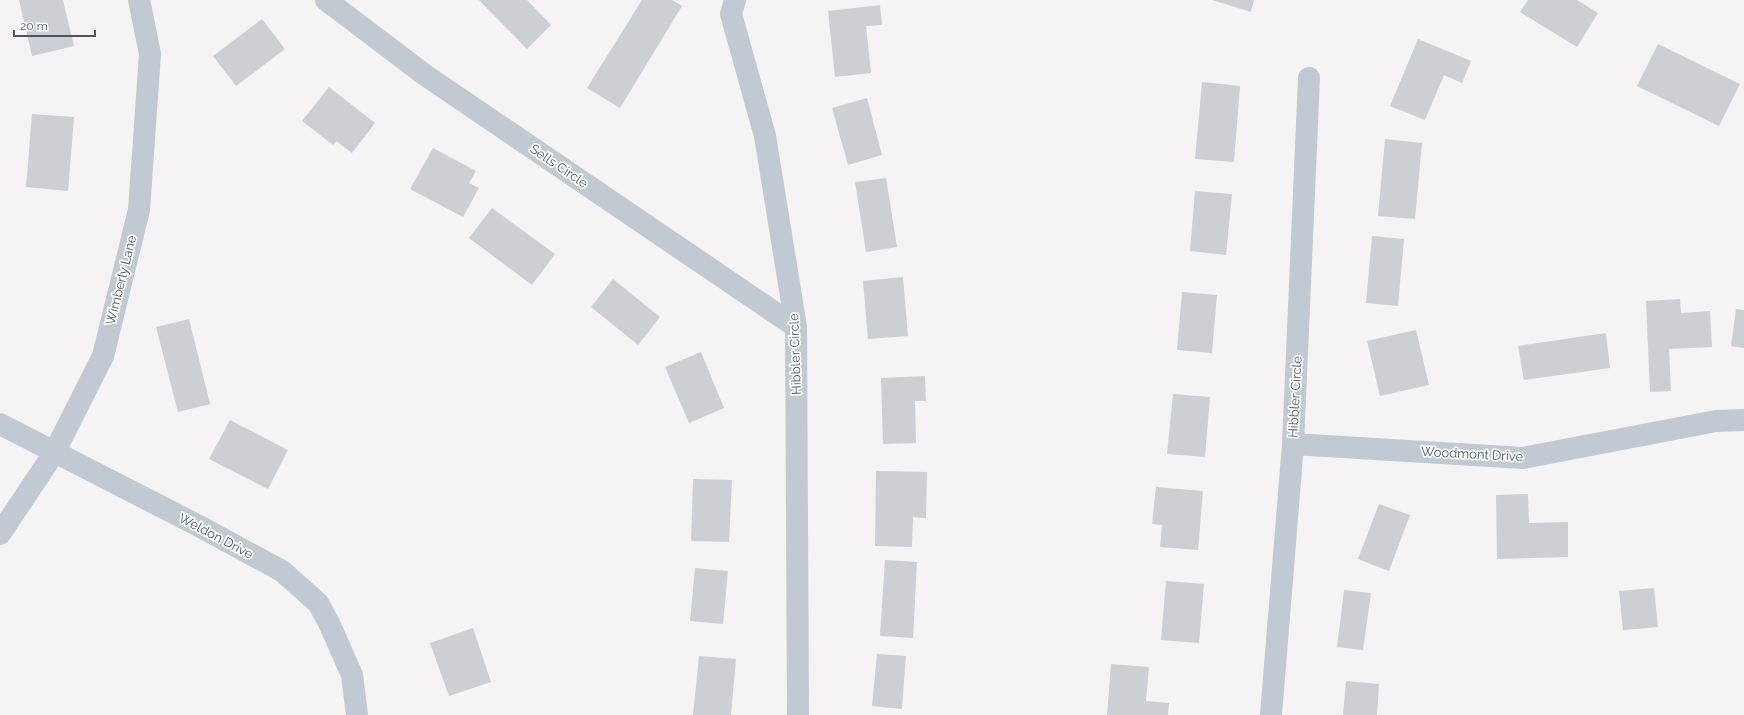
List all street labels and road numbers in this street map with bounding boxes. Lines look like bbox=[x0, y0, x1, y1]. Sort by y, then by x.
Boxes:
street label: Sells Circle bbox=[527, 141, 591, 191]
street label: Wimberly Lane bbox=[103, 233, 139, 326]
street label: Hibbler Circle bbox=[786, 313, 804, 395]
street label: Hibbler Circle bbox=[1285, 355, 1305, 438]
street label: Woodmont Drive bbox=[1421, 444, 1524, 464]
street label: Weldon Drive bbox=[176, 510, 256, 562]

